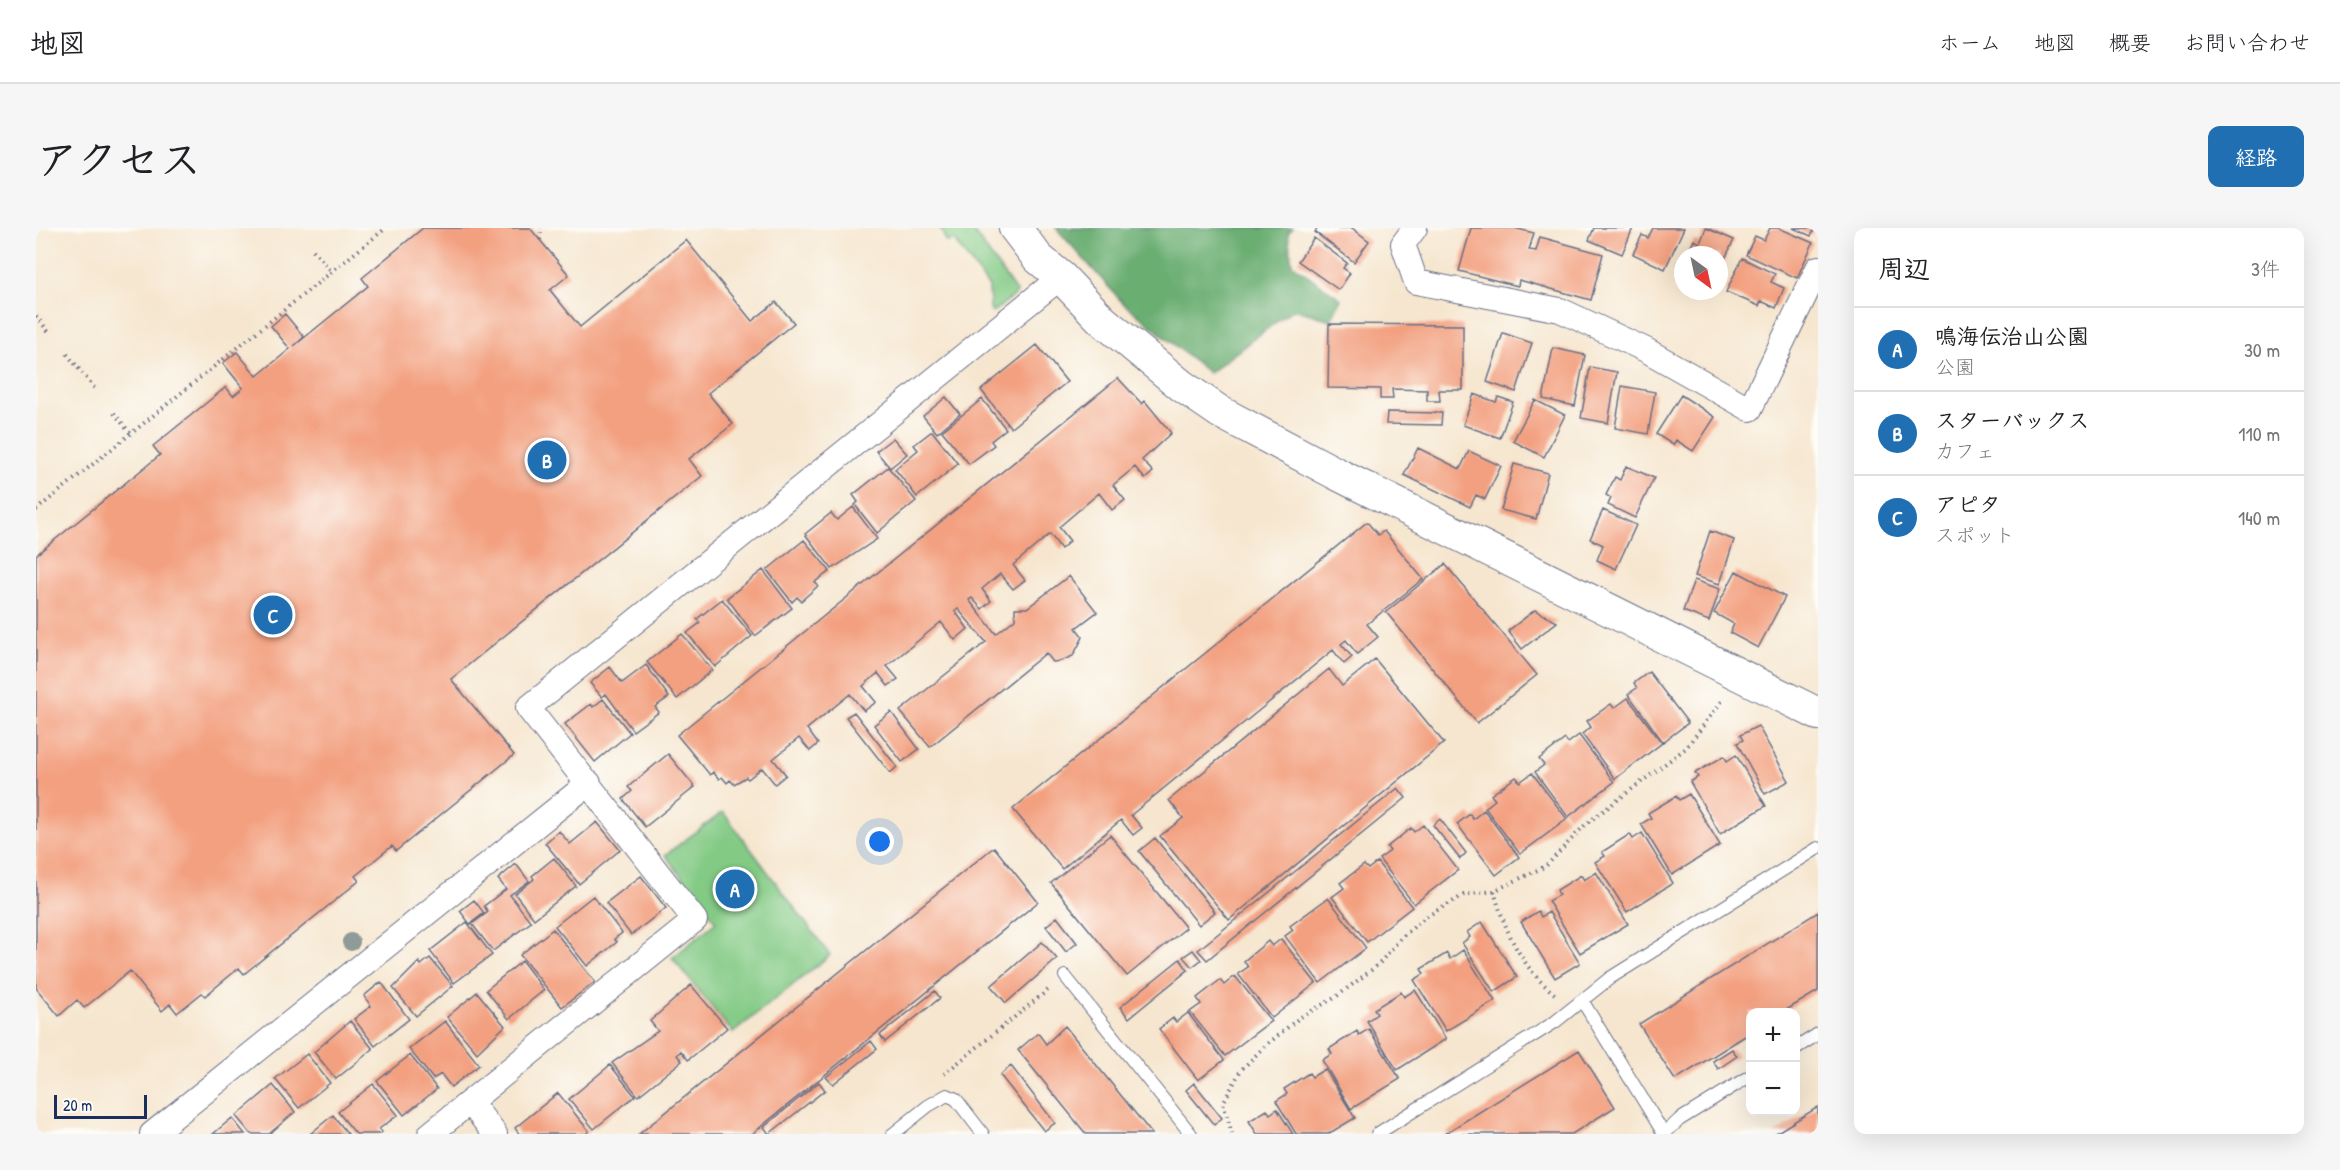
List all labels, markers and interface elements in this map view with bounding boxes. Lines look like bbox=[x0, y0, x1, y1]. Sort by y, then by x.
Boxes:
text: 地図 bbox=[30, 24, 86, 62]
text: ホーム bbox=[1939, 28, 2001, 57]
text: 地図 bbox=[2034, 28, 2076, 57]
text: 概要 bbox=[2109, 28, 2151, 57]
text: お問い合わせ bbox=[2184, 28, 2310, 57]
button: 経路 bbox=[2208, 126, 2304, 187]
text: アクセス bbox=[36, 130, 201, 187]
north arrow bbox=[1674, 246, 1728, 300]
text: 周辺 bbox=[1878, 251, 1930, 286]
text: 3件 bbox=[2251, 255, 2280, 282]
text: 鳴海伝治山公園 bbox=[1935, 321, 2089, 351]
text: A bbox=[1893, 336, 1902, 363]
text: 30 m bbox=[2244, 336, 2280, 363]
text: 公園 bbox=[1935, 353, 1975, 380]
text: スターバックス bbox=[1935, 405, 2089, 435]
text: B bbox=[1892, 420, 1903, 447]
text: 110 m bbox=[2238, 420, 2280, 447]
text: カフェ bbox=[1935, 437, 1995, 464]
pin: B bbox=[528, 438, 566, 482]
text: アピタ bbox=[1935, 489, 2001, 519]
text: C bbox=[1892, 504, 1903, 531]
text: 140 m bbox=[2238, 504, 2280, 531]
text: スポット bbox=[1935, 521, 2015, 548]
pin: C bbox=[254, 592, 292, 638]
your location bbox=[865, 827, 894, 856]
pin: A bbox=[716, 866, 754, 912]
map controls bbox=[1746, 1008, 1800, 1116]
button: + bbox=[1746, 1008, 1800, 1062]
button: − bbox=[1746, 1062, 1800, 1116]
scale bar bbox=[54, 1092, 147, 1120]
text: 20 m bbox=[63, 1094, 92, 1116]

